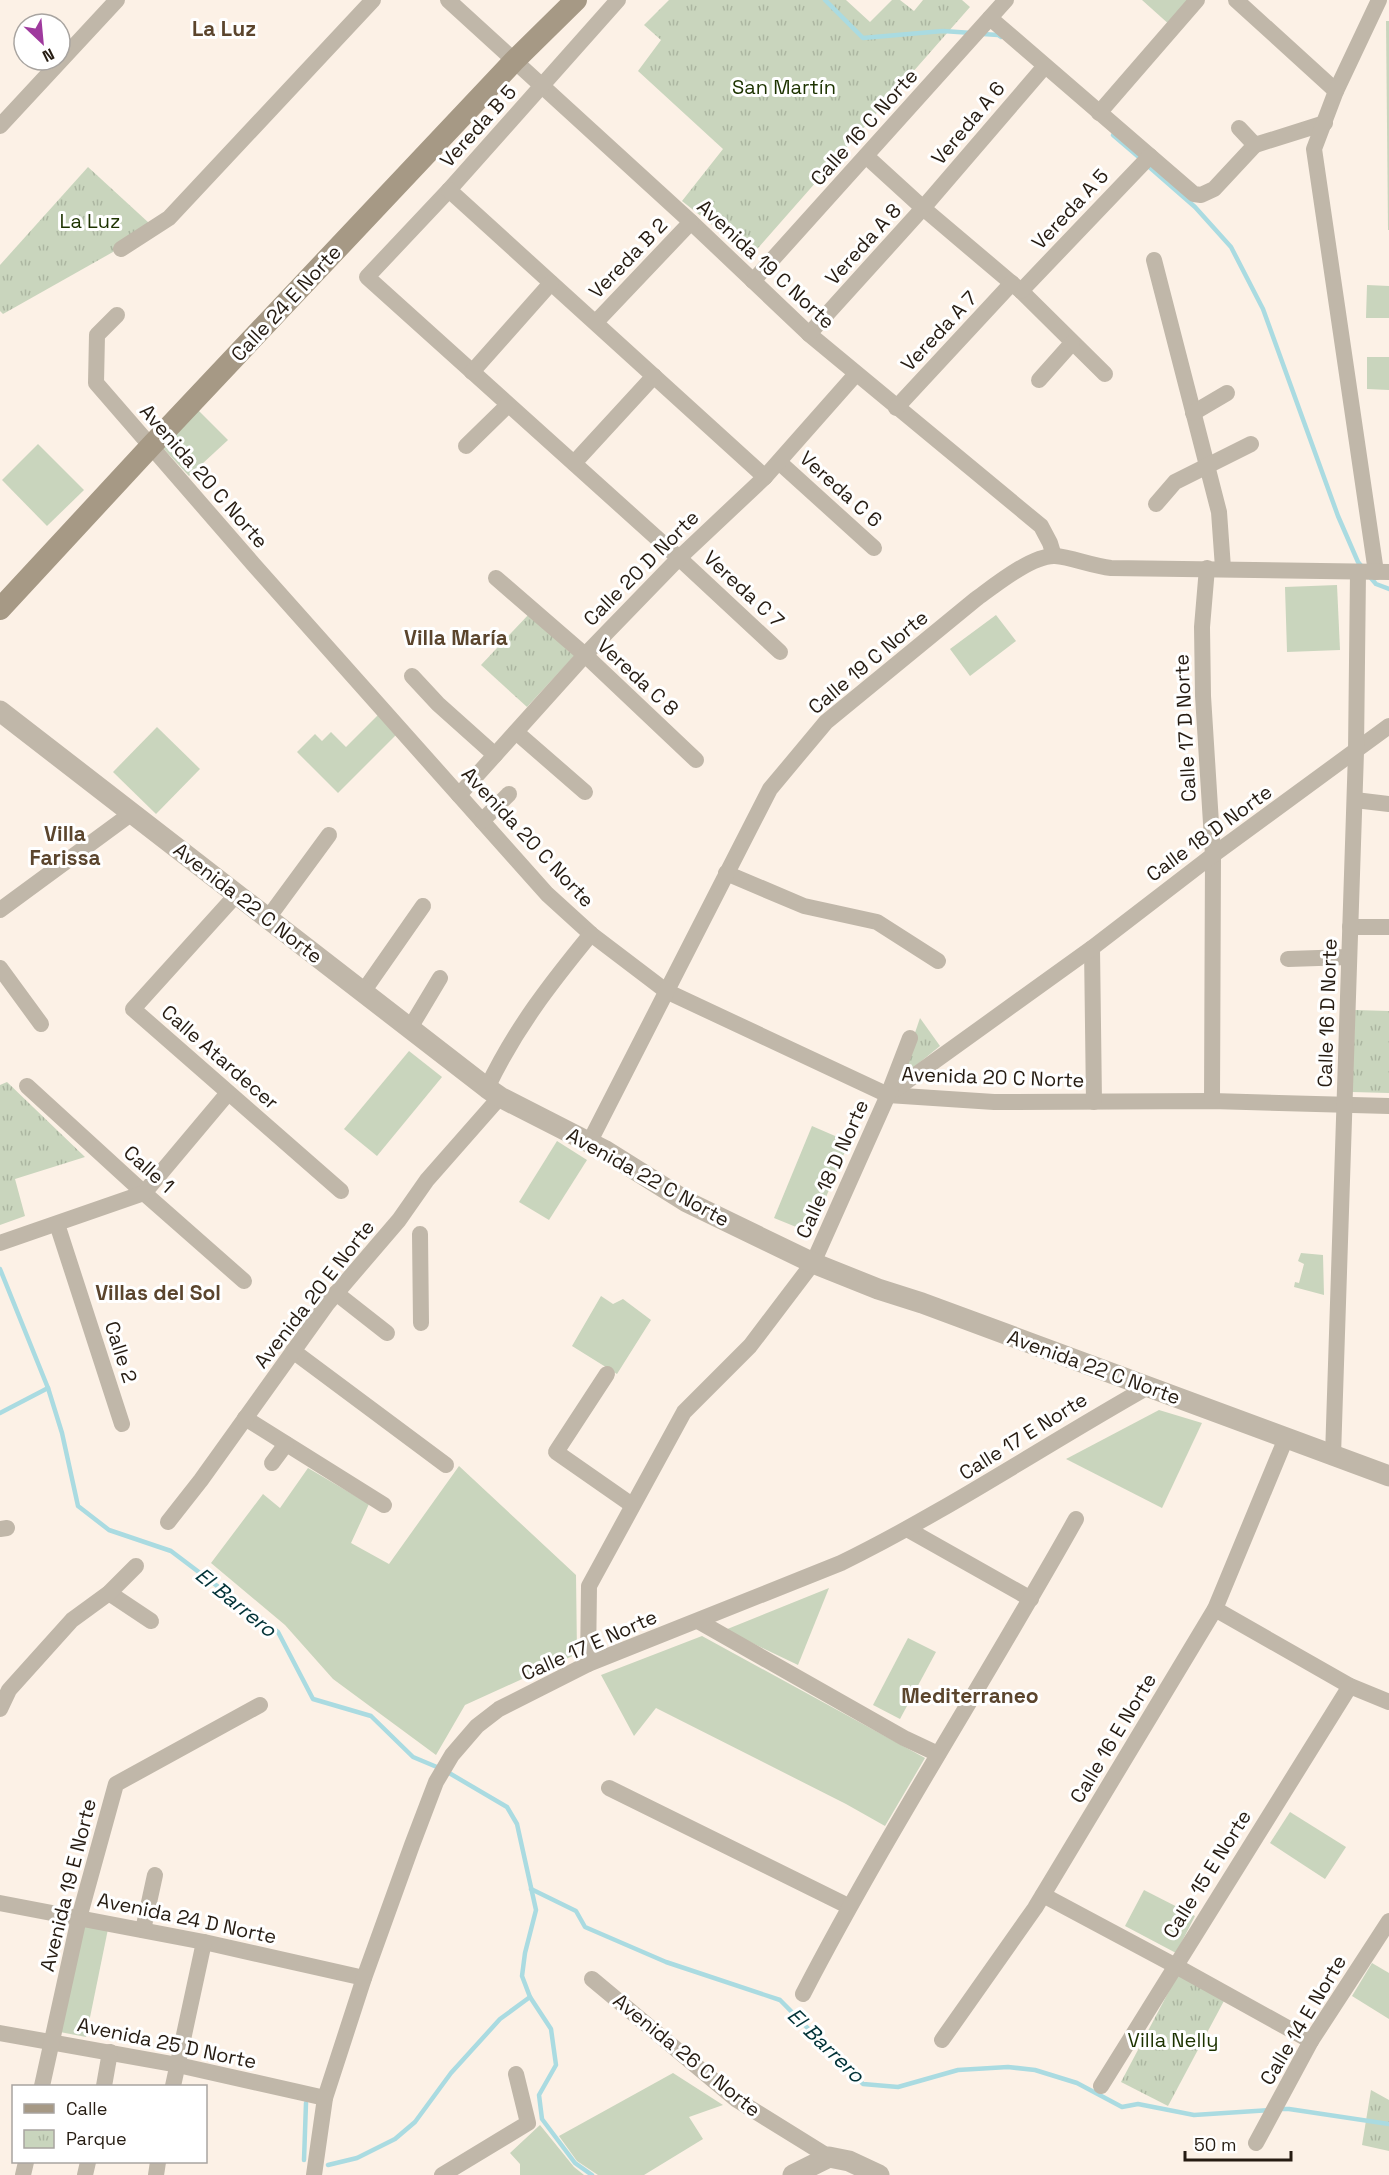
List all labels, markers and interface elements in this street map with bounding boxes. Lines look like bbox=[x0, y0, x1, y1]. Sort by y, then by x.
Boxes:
north arrow bbox=[12, 12, 72, 72]
district label: La Luz bbox=[192, 15, 256, 42]
text: N bbox=[39, 43, 58, 67]
street label: Calle 16 C Norte bbox=[805, 63, 923, 191]
park label: San Martín bbox=[732, 74, 836, 100]
street label: Vereda A 6 bbox=[925, 76, 1011, 170]
street label: Vereda B 5 bbox=[434, 79, 522, 173]
street label: Vereda A 5 bbox=[1026, 163, 1114, 255]
street label: Avenida 19 C Norte bbox=[692, 194, 840, 334]
street label: Vereda A 8 bbox=[819, 198, 907, 290]
park label: La Luz bbox=[59, 208, 121, 234]
street label: Vereda B 2 bbox=[583, 212, 673, 304]
street label: Calle 24 E Norte bbox=[225, 239, 347, 367]
street label: Vereda A 7 bbox=[895, 285, 983, 377]
street label: Avenida 20 C Norte bbox=[134, 398, 274, 554]
street label: Vereda C 6 bbox=[794, 445, 888, 533]
street label: Calle 20 D Norte bbox=[578, 505, 704, 631]
street label: Vereda C 7 bbox=[698, 545, 790, 633]
street label: Calle 19 C Norte bbox=[803, 604, 933, 720]
district label: Villa María bbox=[404, 624, 508, 651]
street label: Vereda C 8 bbox=[592, 633, 684, 721]
street label: Calle 17 D Norte bbox=[1168, 653, 1202, 803]
street label: Avenida 20 C Norte bbox=[456, 761, 600, 913]
street label: Calle 18 D Norte bbox=[1141, 779, 1277, 887]
district label: Villa Farissa bbox=[29, 820, 101, 871]
street label: Avenida 22 C Norte bbox=[168, 837, 328, 969]
street label: Calle 16 D Norte bbox=[1311, 938, 1343, 1088]
street label: Calle Atardecer bbox=[156, 999, 284, 1115]
street label: Avenida 20 C Norte bbox=[901, 1061, 1085, 1093]
street label: Calle 18 D Norte bbox=[790, 1095, 874, 1243]
street label: Avenida 22 C Norte bbox=[562, 1121, 734, 1233]
street label: Calle 1 bbox=[118, 1139, 180, 1199]
street label: Avenida 20 E Norte bbox=[248, 1215, 380, 1373]
district label: Villas del Sol bbox=[95, 1279, 221, 1306]
street label: Calle 2 bbox=[99, 1318, 143, 1386]
street label: Avenida 22 C Norte bbox=[1004, 1324, 1184, 1410]
street label: Calle 17 E Norte bbox=[954, 1386, 1092, 1486]
water label: El Barrero bbox=[190, 1561, 283, 1644]
street label: Calle 17 E Norte bbox=[517, 1603, 661, 1687]
street label: Calle 16 E Norte bbox=[1064, 1668, 1162, 1808]
district label: Mediterraneo bbox=[901, 1682, 1039, 1709]
street label: Avenida 19 E Norte bbox=[34, 1796, 102, 1974]
street label: Calle 15 E Norte bbox=[1157, 1805, 1257, 1943]
street label: Avenida 24 D Norte bbox=[95, 1886, 279, 1950]
street label: Calle 14 E Norte bbox=[1254, 1950, 1352, 2090]
street label: Avenida 26 C Norte bbox=[608, 1987, 766, 2123]
water label: El Barrero bbox=[782, 2002, 871, 2089]
street label: Avenida 25 D Norte bbox=[75, 2011, 259, 2075]
park label: Villa Nelly bbox=[1128, 2027, 1218, 2053]
legend bbox=[12, 2085, 207, 2163]
text: Calle bbox=[66, 2097, 107, 2120]
scale bar bbox=[1185, 2124, 1292, 2162]
text: Parque bbox=[66, 2127, 127, 2150]
text: 50 m bbox=[1194, 2133, 1236, 2156]

